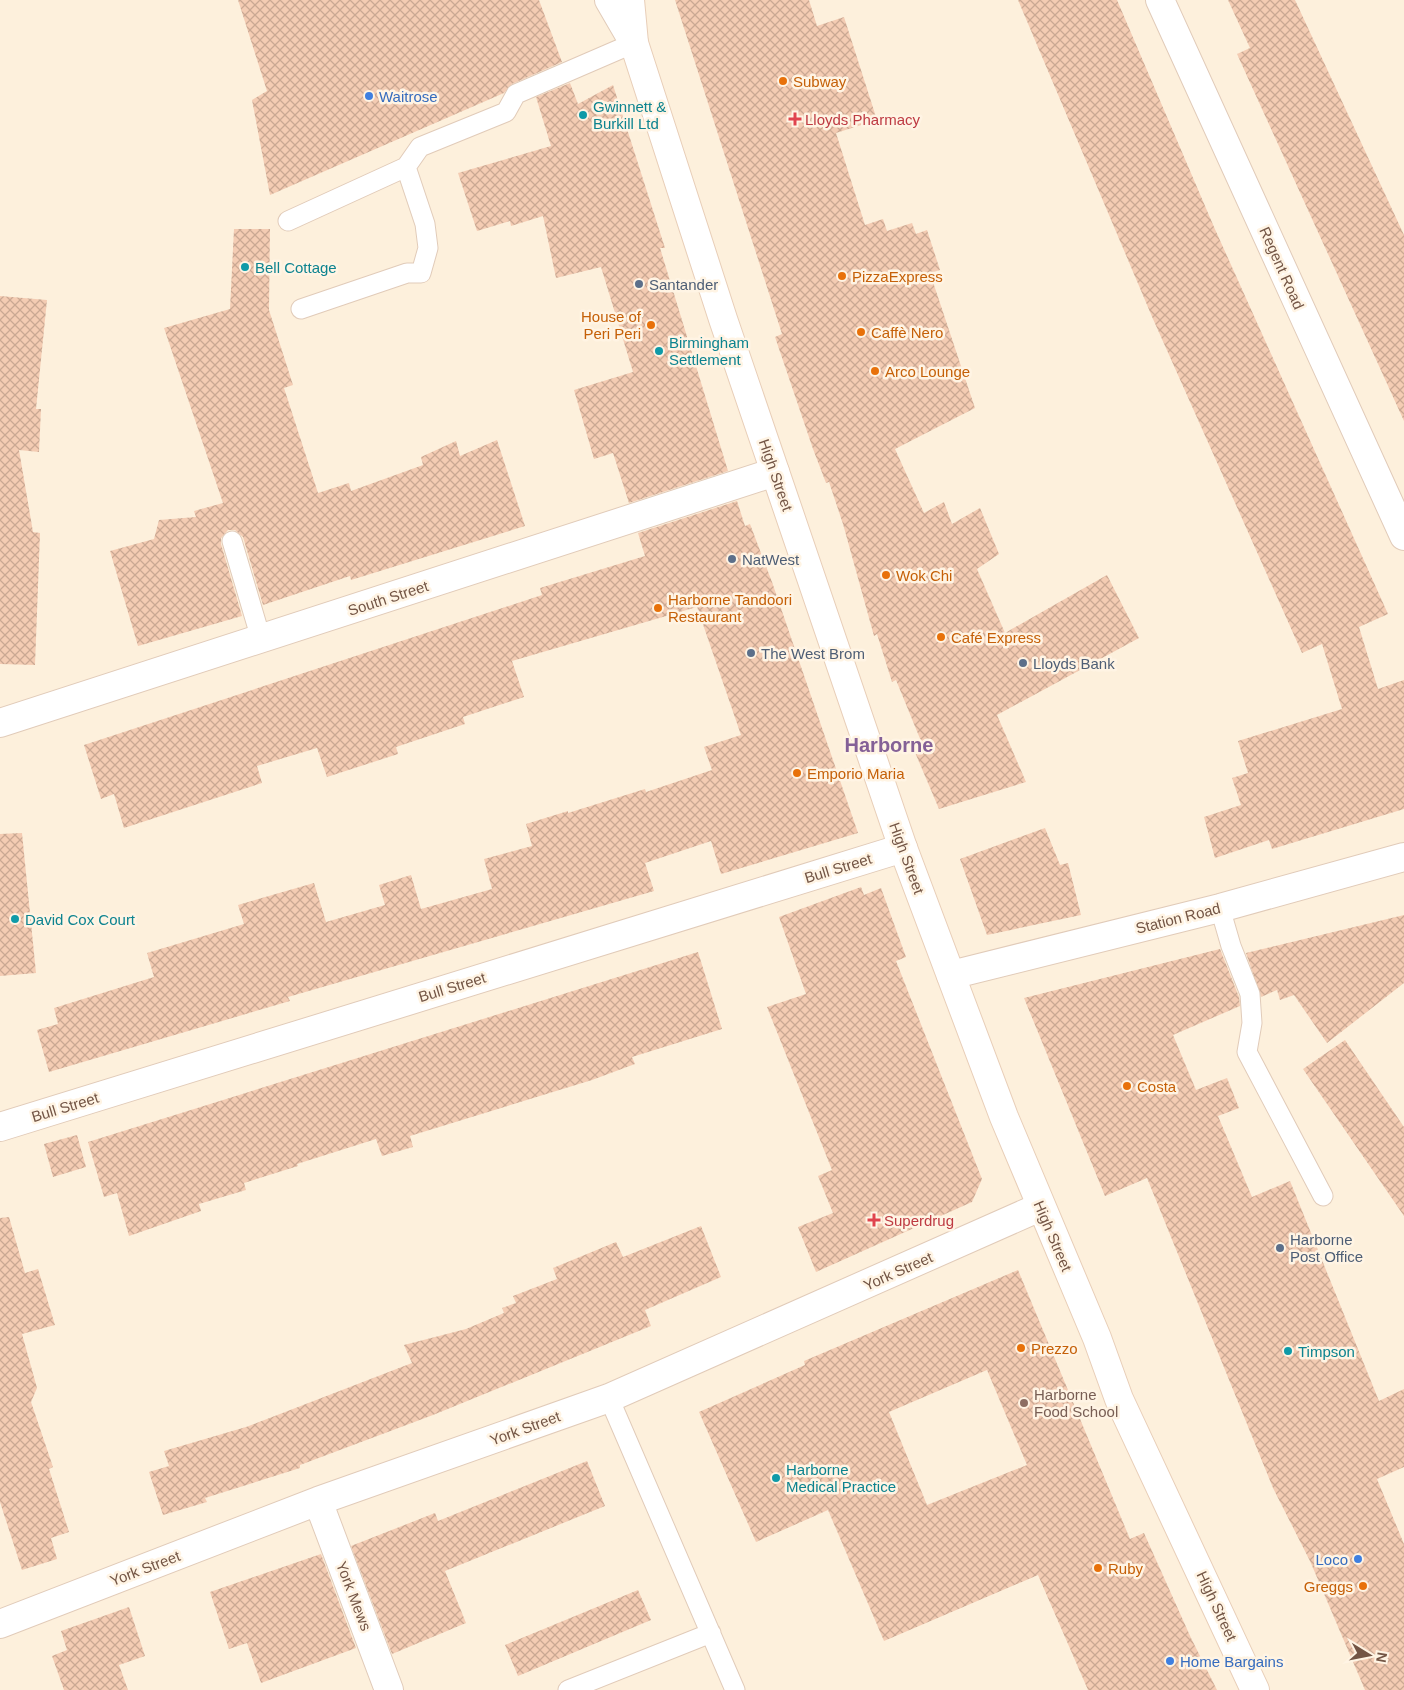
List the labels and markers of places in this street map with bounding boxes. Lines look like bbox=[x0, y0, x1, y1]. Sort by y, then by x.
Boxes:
place label: Subway bbox=[793, 73, 847, 90]
marker: Subway bbox=[777, 75, 789, 87]
place label: Waitrose bbox=[379, 88, 438, 105]
marker: Waitrose bbox=[363, 90, 375, 102]
place label: Gwinnett & Burkill Ltd bbox=[593, 98, 666, 132]
marker: Gwinnett & Burkill Ltd bbox=[577, 109, 589, 121]
place label: Lloyds Pharmacy bbox=[805, 111, 921, 128]
marker: Lloyds Pharmacy bbox=[789, 113, 801, 125]
place label: Bell Cottage bbox=[255, 259, 337, 276]
marker: Bell Cottage bbox=[239, 261, 251, 273]
place label: PizzaExpress bbox=[852, 268, 943, 285]
marker: PizzaExpress bbox=[836, 270, 848, 282]
place label: Santander bbox=[649, 276, 718, 293]
marker: Santander bbox=[633, 278, 645, 290]
place label: House of Peri Peri bbox=[581, 308, 642, 342]
marker: House of Peri Peri bbox=[645, 319, 657, 331]
place label: Caffè Nero bbox=[871, 324, 943, 341]
marker: Caffè Nero bbox=[855, 326, 867, 338]
place label: Birmingham Settlement bbox=[669, 334, 749, 368]
marker: Birmingham Settlement bbox=[653, 345, 665, 357]
place label: Arco Lounge bbox=[885, 363, 970, 380]
marker: Arco Lounge bbox=[869, 365, 881, 377]
place label: NatWest bbox=[742, 551, 800, 568]
marker: NatWest bbox=[726, 553, 738, 565]
place label: Wok Chi bbox=[896, 567, 952, 584]
marker: Wok Chi bbox=[880, 569, 892, 581]
place label: Harborne Tandoori Restaurant bbox=[668, 591, 792, 625]
marker: Harborne Tandoori Restaurant bbox=[652, 602, 664, 614]
place label: Café Express bbox=[951, 629, 1041, 646]
marker: Café Express bbox=[935, 631, 947, 643]
place label: The West Brom bbox=[761, 645, 865, 662]
marker: The West Brom bbox=[745, 647, 757, 659]
place label: Lloyds Bank bbox=[1033, 655, 1115, 672]
marker: Lloyds Bank bbox=[1017, 657, 1029, 669]
place label: Emporio Maria bbox=[807, 765, 905, 782]
marker: Emporio Maria bbox=[791, 767, 803, 779]
place label: David Cox Court bbox=[25, 911, 136, 928]
marker: David Cox Court bbox=[9, 913, 21, 925]
place label: Costa bbox=[1137, 1078, 1177, 1095]
marker: Costa bbox=[1121, 1080, 1133, 1092]
place label: Superdrug bbox=[884, 1212, 954, 1229]
marker: Superdrug bbox=[868, 1214, 880, 1226]
place label: Harborne Post Office bbox=[1290, 1231, 1363, 1265]
marker: Harborne Post Office bbox=[1274, 1242, 1286, 1254]
place label: Prezzo bbox=[1031, 1340, 1078, 1357]
marker: Prezzo bbox=[1015, 1342, 1027, 1354]
place label: Timpson bbox=[1298, 1343, 1355, 1360]
marker: Timpson bbox=[1282, 1345, 1294, 1357]
place label: Harborne Food School bbox=[1034, 1386, 1118, 1420]
marker: Harborne Food School bbox=[1018, 1397, 1030, 1409]
place label: Harborne Medical Practice bbox=[786, 1461, 896, 1495]
marker: Harborne Medical Practice bbox=[770, 1472, 782, 1484]
place label: Loco bbox=[1315, 1551, 1348, 1568]
marker: Loco bbox=[1352, 1553, 1364, 1565]
place label: Ruby bbox=[1108, 1560, 1144, 1577]
marker: Ruby bbox=[1092, 1562, 1104, 1574]
place label: Greggs bbox=[1304, 1578, 1353, 1595]
marker: Greggs bbox=[1357, 1580, 1369, 1592]
place label: Home Bargains bbox=[1180, 1653, 1283, 1670]
marker: Home Bargains bbox=[1164, 1655, 1176, 1667]

